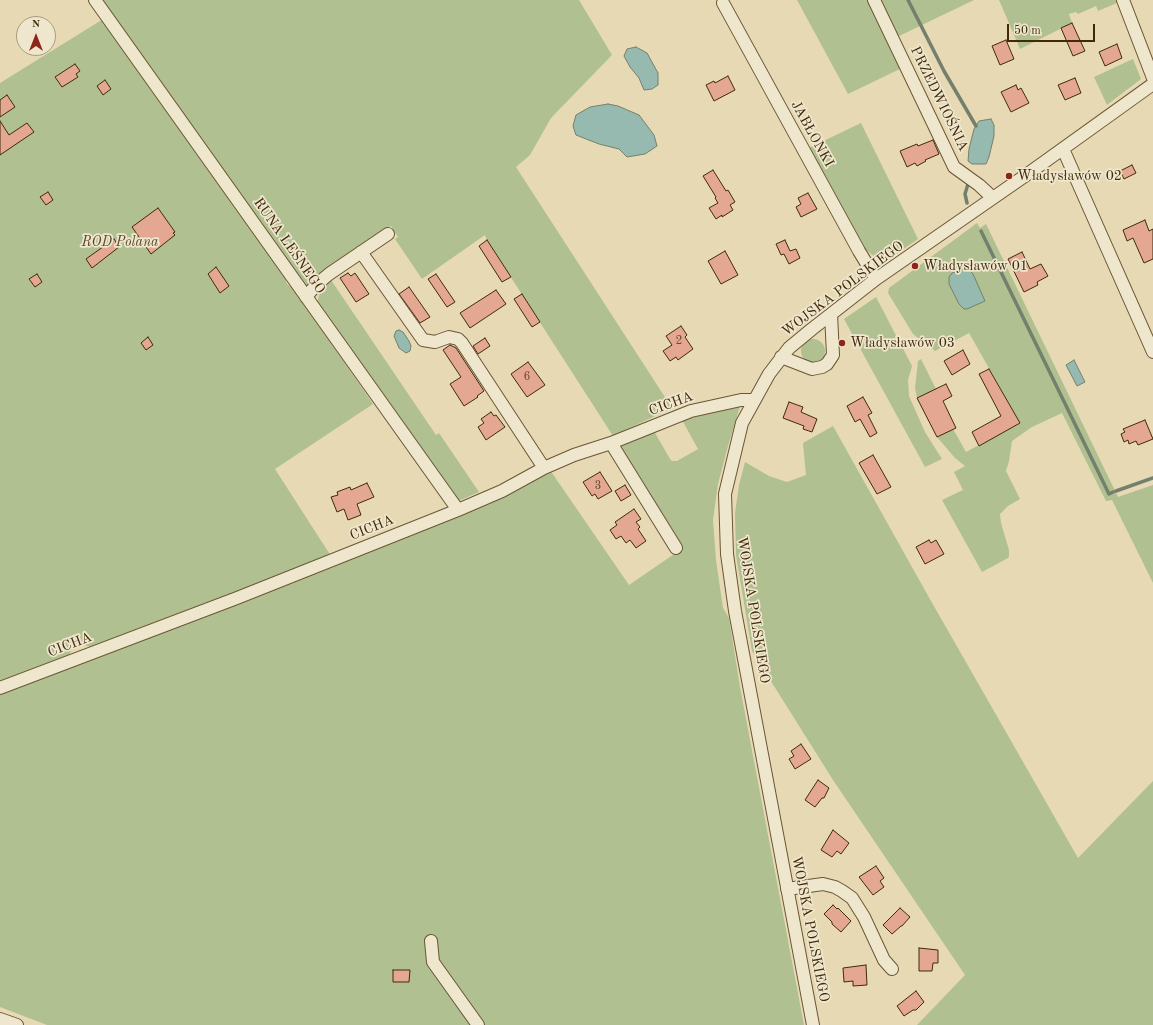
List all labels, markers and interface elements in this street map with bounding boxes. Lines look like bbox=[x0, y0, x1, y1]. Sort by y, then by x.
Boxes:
north arrow bbox=[16, 16, 56, 56]
scale bar bbox=[1009, 16, 1097, 42]
text: N bbox=[32, 19, 40, 30]
text: 50 m bbox=[1014, 25, 1041, 37]
street label: PRZEDWIOŚNIA bbox=[906, 44, 972, 154]
street label: JABŁONKI bbox=[787, 98, 837, 170]
place label: Władysławów 02 bbox=[1017, 168, 1122, 184]
marker: Władysławów 02 bbox=[1004, 171, 1014, 181]
street label: RUNA LEŚNEGO bbox=[250, 195, 328, 297]
park label: ROD Polana bbox=[81, 234, 159, 250]
street label: WOJSKA POLSKIEGO bbox=[779, 238, 907, 340]
place label: Władysławów 01 bbox=[923, 258, 1028, 274]
marker: Władysławów 01 bbox=[910, 261, 920, 271]
house number: 2 bbox=[676, 334, 682, 348]
place label: Władysławów 03 bbox=[850, 335, 955, 351]
marker: Władysławów 03 bbox=[837, 338, 847, 348]
house number: 6 bbox=[524, 370, 530, 384]
street label: CICHA bbox=[647, 388, 695, 420]
house number: 3 bbox=[595, 479, 601, 493]
street label: CICHA bbox=[348, 512, 396, 544]
street label: WOJSKA POLSKIEGO bbox=[733, 535, 773, 685]
street label: CICHA bbox=[46, 629, 94, 661]
street label: WOJSKA POLSKIEGO bbox=[788, 855, 832, 1003]

